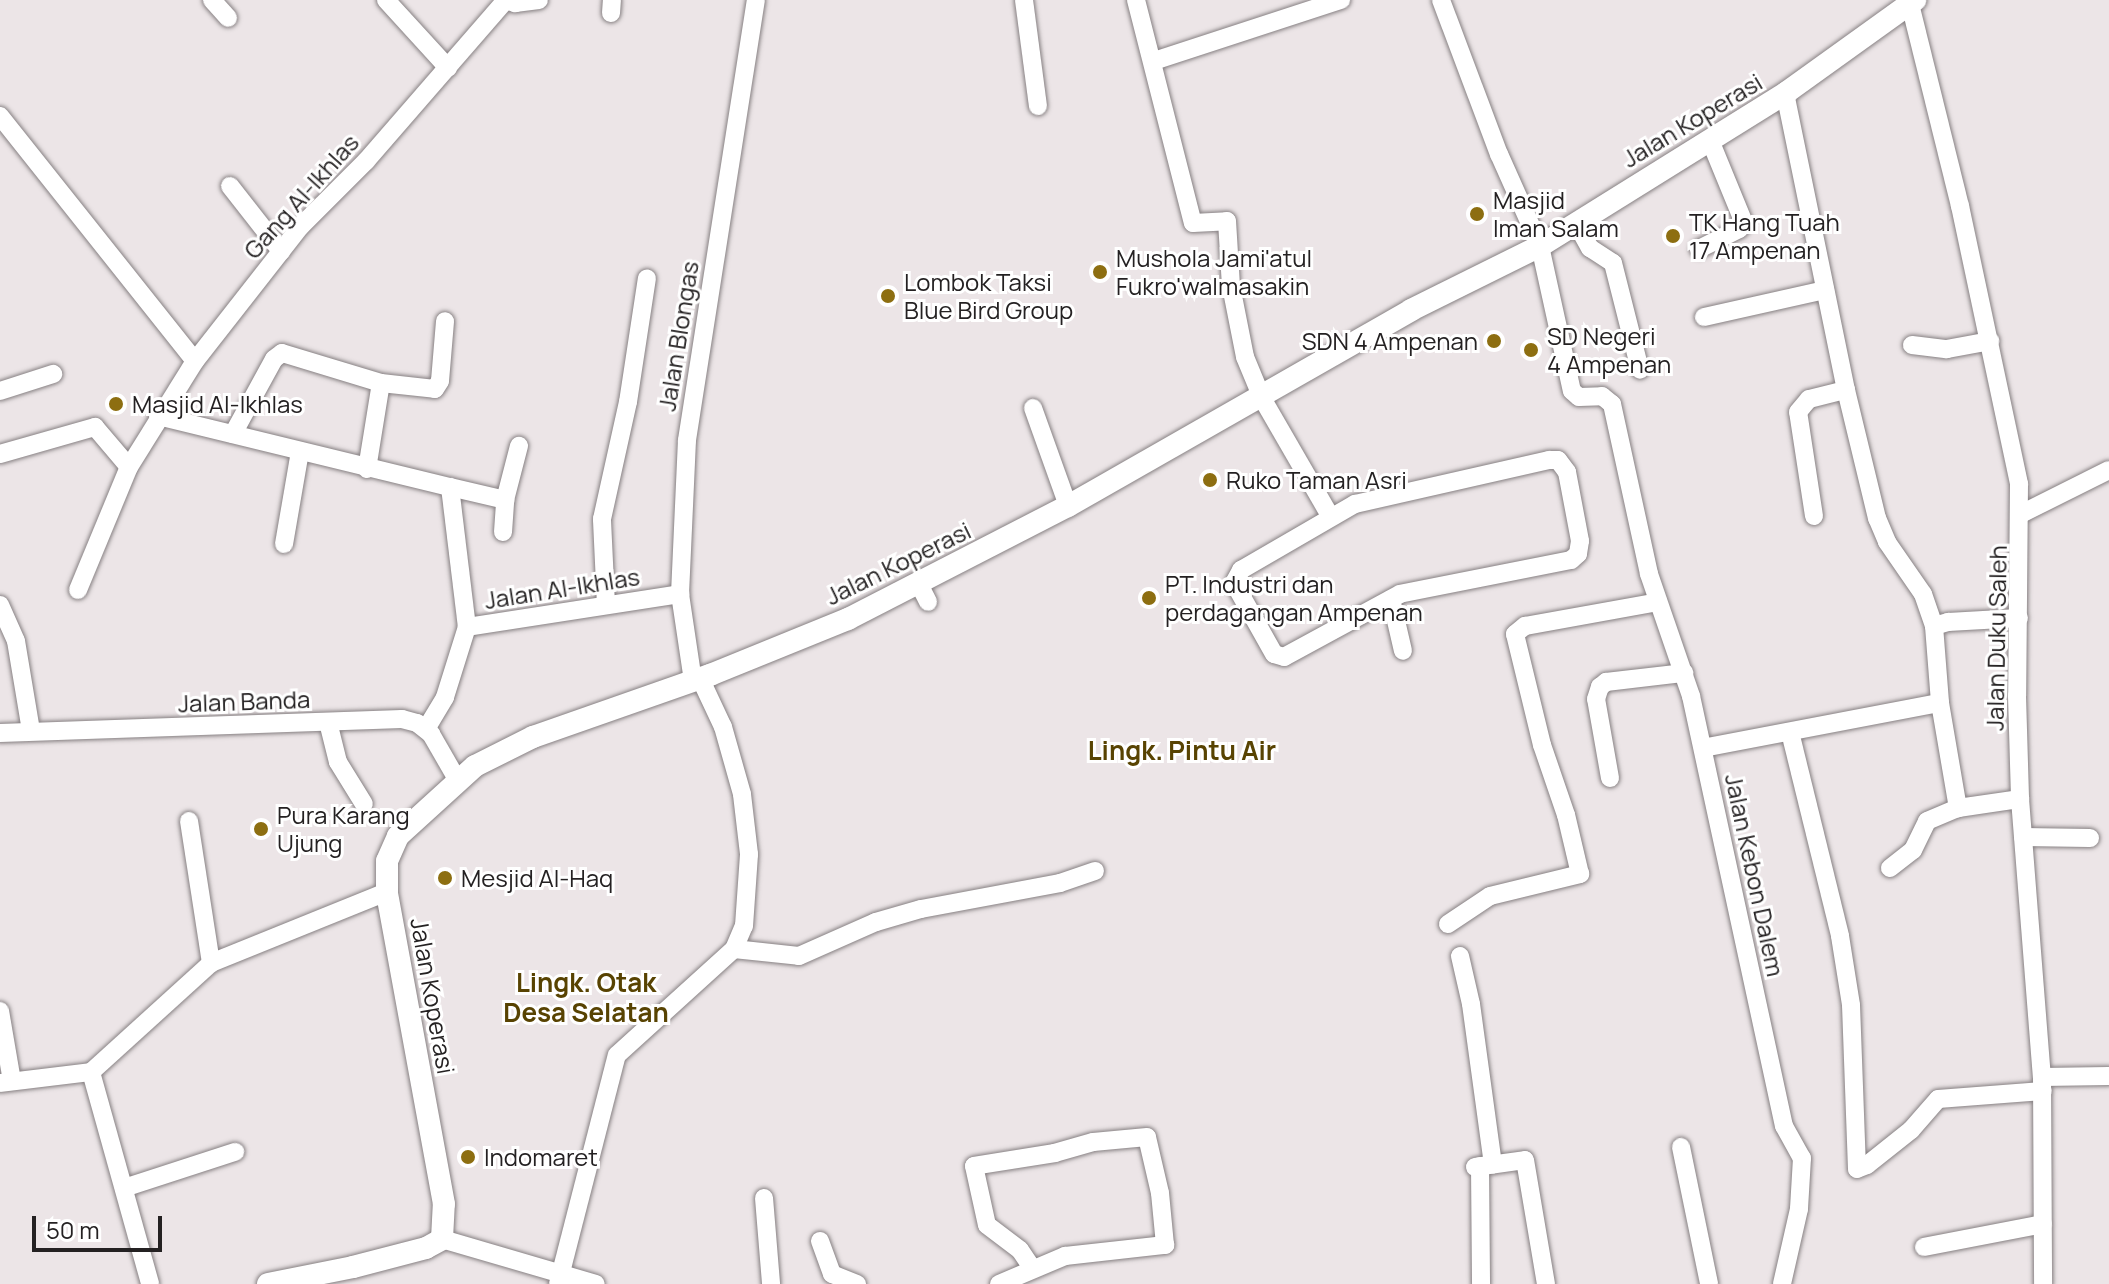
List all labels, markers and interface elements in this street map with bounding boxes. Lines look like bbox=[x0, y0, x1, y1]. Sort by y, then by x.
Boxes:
street label: Jalan Koperasi bbox=[1617, 67, 1767, 173]
street label: Gang Al-Ikhlas bbox=[238, 128, 364, 264]
place label: Masjid Iman Salam bbox=[1493, 186, 1619, 242]
marker: Masjid Iman Salam bbox=[1468, 205, 1486, 223]
place label: TK Hang Tuah 17 Ampenan bbox=[1689, 208, 1840, 264]
marker: TK Hang Tuah 17 Ampenan bbox=[1664, 227, 1682, 245]
place label: Mushola Jami'atul Fukro'walmasakin bbox=[1116, 244, 1312, 300]
street label: Jalan Blongas bbox=[652, 259, 704, 413]
marker: Mushola Jami'atul Fukro'walmasakin bbox=[1091, 263, 1109, 281]
place label: Lombok Taksi Blue Bird Group bbox=[904, 268, 1073, 324]
marker: Lombok Taksi Blue Bird Group bbox=[879, 287, 897, 305]
place label: SD Negeri 4 Ampenan bbox=[1547, 322, 1671, 378]
place label: SDN 4 Ampenan bbox=[1302, 327, 1478, 355]
marker: SDN 4 Ampenan bbox=[1485, 332, 1503, 350]
marker: SD Negeri 4 Ampenan bbox=[1522, 341, 1540, 359]
place label: Masjid Al-Ikhlas bbox=[132, 390, 303, 418]
marker: Masjid Al-Ikhlas bbox=[107, 395, 125, 413]
place label: Ruko Taman Asri bbox=[1226, 466, 1407, 494]
marker: Ruko Taman Asri bbox=[1201, 471, 1219, 489]
street label: Jalan Koperasi bbox=[821, 515, 975, 611]
street label: Jalan Duku Saleh bbox=[1980, 545, 2012, 731]
street label: Jalan Al-Ikhlas bbox=[482, 562, 642, 614]
place label: PT. Industri dan perdagangan Ampenan bbox=[1165, 570, 1423, 626]
marker: PT. Industri dan perdagangan Ampenan bbox=[1140, 589, 1158, 607]
street label: Jalan Banda bbox=[177, 684, 311, 718]
district label: Lingk. Pintu Air bbox=[1088, 735, 1276, 767]
street label: Jalan Kebon Dalem bbox=[1719, 771, 1791, 979]
place label: Pura Karang Ujung bbox=[277, 801, 410, 857]
marker: Pura Karang Ujung bbox=[252, 820, 270, 838]
place label: Mesjid Al-Haq bbox=[461, 864, 613, 892]
marker: Mesjid Al-Haq bbox=[436, 869, 454, 887]
street label: Jalan Koperasi bbox=[405, 916, 461, 1076]
district label: Lingk. Otak Desa Selatan bbox=[503, 967, 669, 1028]
place label: Indomaret bbox=[484, 1143, 598, 1171]
marker: Indomaret bbox=[459, 1148, 477, 1166]
scale bar bbox=[36, 1200, 166, 1250]
text: 50 m bbox=[46, 1213, 100, 1246]

